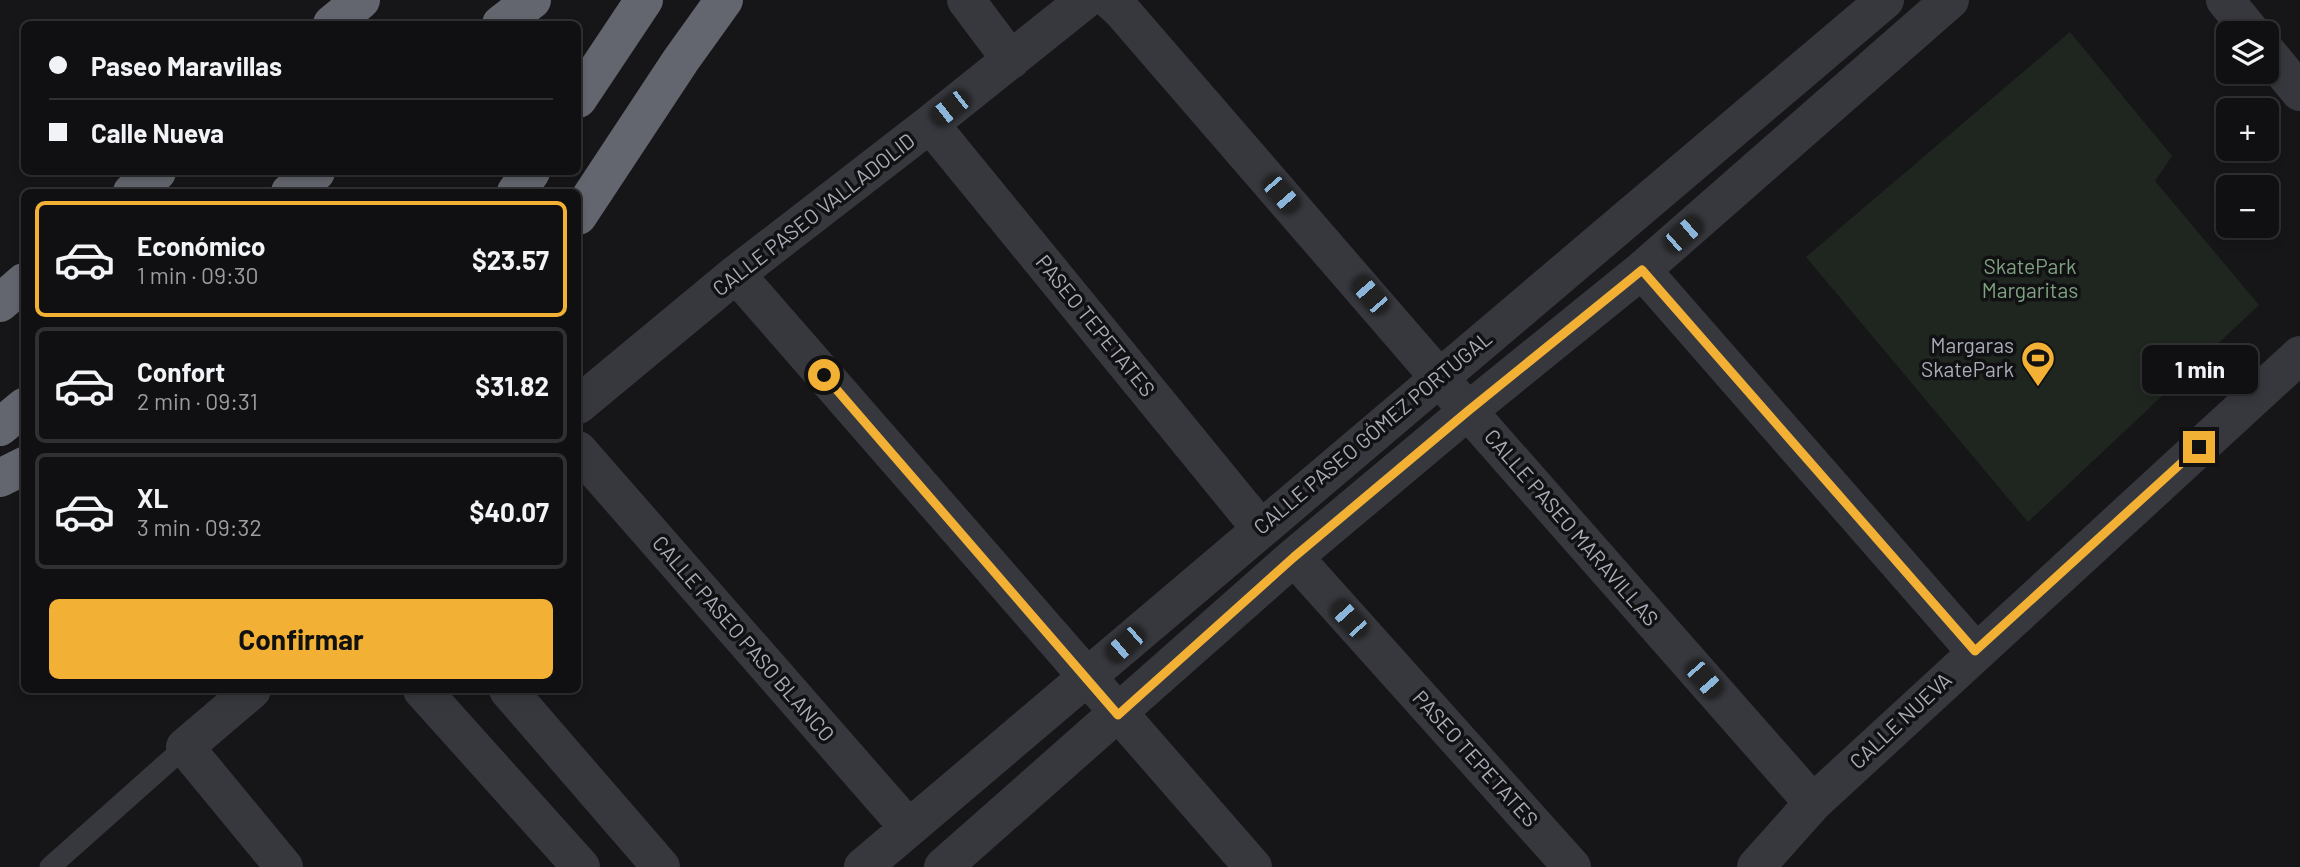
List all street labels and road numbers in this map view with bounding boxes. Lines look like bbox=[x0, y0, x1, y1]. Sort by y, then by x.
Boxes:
street label: CALLE PASEO VALLADOLID bbox=[707, 127, 919, 300]
street label: PASEO TEPETATES bbox=[1031, 249, 1161, 401]
street label: CALLE PASEO GÓMEZ PORTUGAL bbox=[1248, 325, 1496, 539]
street label: CALLE PASEO MARAVILLAS bbox=[1480, 424, 1664, 630]
street label: CALLE PASEO PASO BLANCO bbox=[648, 530, 840, 746]
street label: CALLE NUEVA bbox=[1844, 666, 1956, 773]
street label: PASEO TEPETATES bbox=[1408, 685, 1544, 831]

